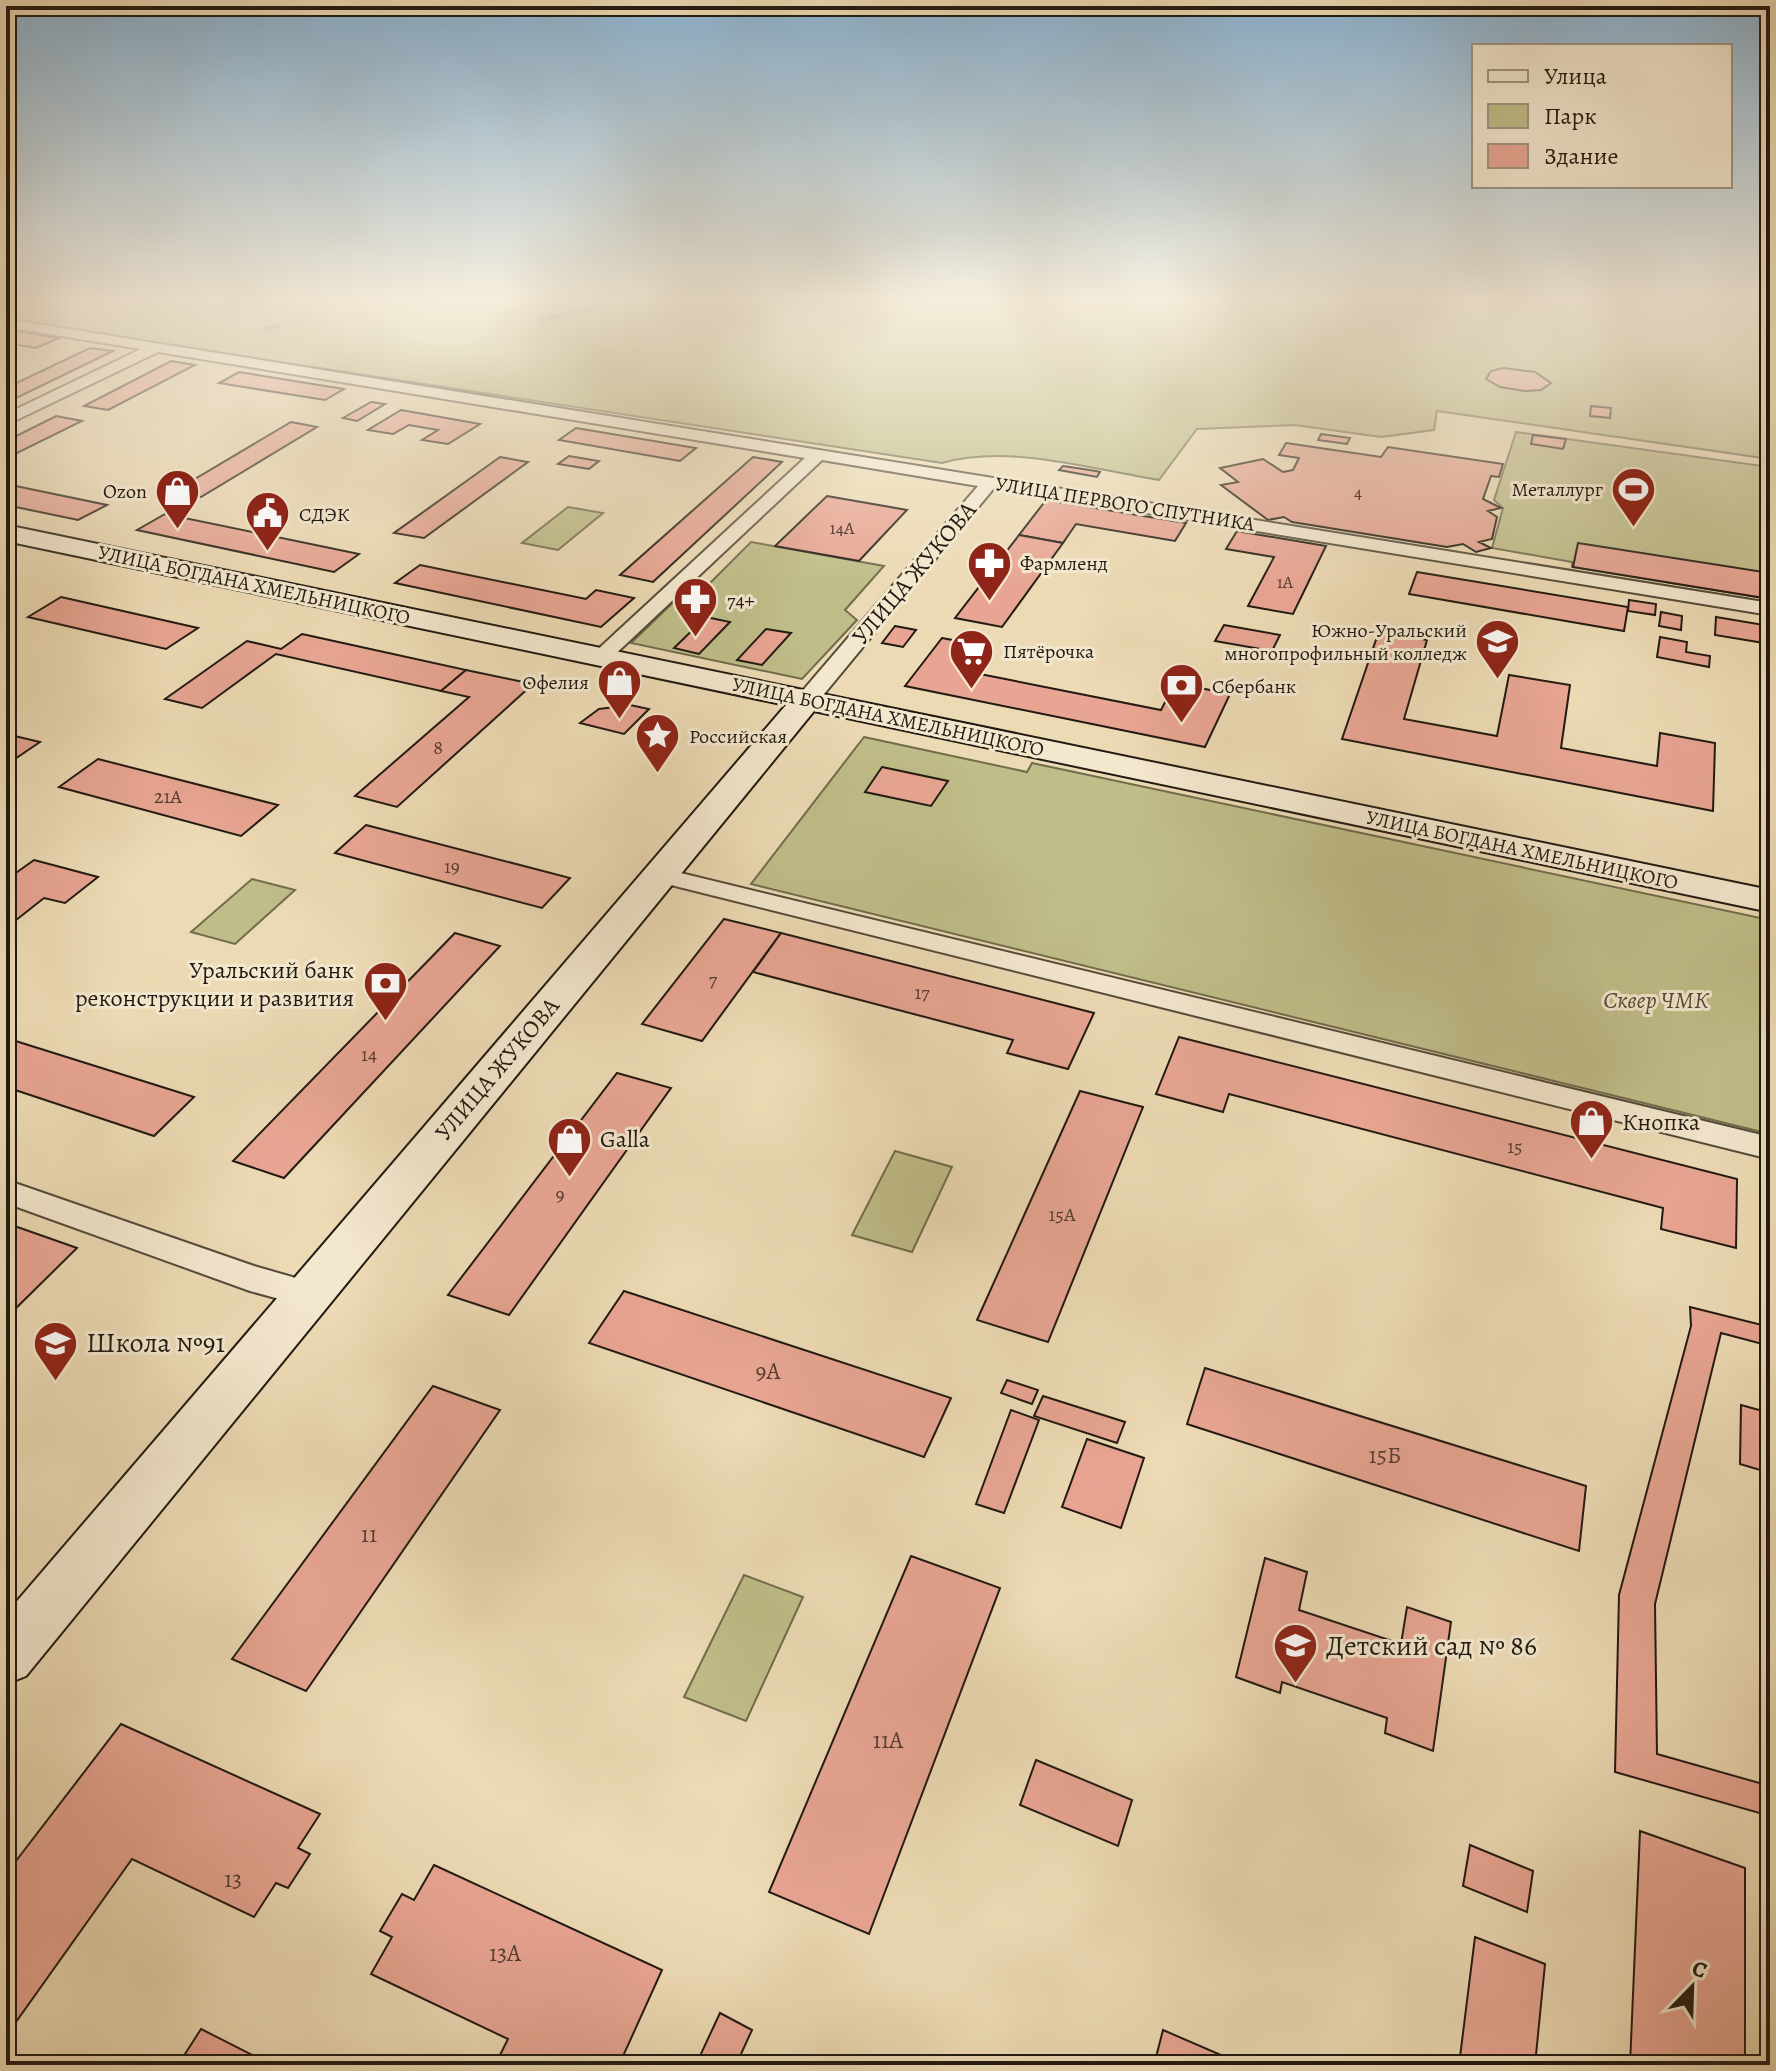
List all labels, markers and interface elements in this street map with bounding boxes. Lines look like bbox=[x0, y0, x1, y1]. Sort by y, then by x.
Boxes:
legend bbox=[1472, 44, 1732, 188]
text: Улица bbox=[1544, 60, 1607, 92]
text: Парк bbox=[1544, 100, 1597, 132]
text: Здание bbox=[1544, 140, 1619, 172]
sports icon: Металлург bbox=[1610, 465, 1658, 528]
shop icon: Ozon bbox=[154, 467, 202, 530]
street label: УЛИЦА ПЕРВОГО СПУТНИКА bbox=[993, 470, 1257, 538]
place label: Металлург bbox=[1511, 476, 1604, 503]
place label: Ozon bbox=[103, 478, 147, 505]
house number: 4 bbox=[1354, 480, 1362, 504]
public building icon: СДЭК bbox=[244, 490, 292, 553]
street label: УЛИЦА ЖУКОВА bbox=[845, 494, 984, 651]
place label: СДЭК bbox=[299, 501, 350, 528]
house number: 14А bbox=[830, 516, 855, 540]
street label: УЛИЦА БОГДАНА ХМЕЛЬНИЦКОГО bbox=[96, 539, 413, 631]
pharmacy icon: Фармленд bbox=[965, 539, 1013, 602]
place label: Фармленд bbox=[1020, 550, 1108, 577]
house number: 1А bbox=[1277, 570, 1294, 594]
pharmacy icon: 74+ bbox=[672, 576, 720, 639]
place label: 74+ bbox=[727, 587, 755, 614]
place label: Южно-Уральский многопрофильный колледж bbox=[1224, 617, 1467, 667]
school or university icon: Южно-Уральский многопрофильный колледж bbox=[1474, 618, 1522, 681]
supermarket icon: Пятёрочка bbox=[948, 627, 996, 690]
place label: Пятёрочка bbox=[1003, 638, 1095, 665]
shop icon: Офелия bbox=[596, 658, 644, 721]
bank icon: Сбербанк bbox=[1157, 662, 1205, 725]
place label: Офелия bbox=[523, 669, 589, 696]
street label: УЛИЦА БОГДАНА ХМЕЛЬНИЦКОГО bbox=[730, 671, 1047, 763]
place label: Сбербанк bbox=[1212, 673, 1296, 700]
place icon: Российская bbox=[634, 712, 682, 775]
place label: Российская bbox=[689, 723, 787, 750]
house number: 8 bbox=[433, 734, 443, 761]
house number: 21А bbox=[154, 783, 182, 810]
street label: УЛИЦА БОГДАНА ХМЕЛЬНИЦКОГО bbox=[1364, 804, 1681, 896]
house number: 19 bbox=[444, 853, 460, 880]
place label: Уральский банк реконструкции и развития bbox=[75, 954, 354, 1014]
bank icon: Уральский банк реконструкции и развития bbox=[361, 960, 409, 1023]
house number: 7 bbox=[709, 966, 718, 993]
house number: 17 bbox=[914, 979, 930, 1006]
park label: Сквер ЧМК bbox=[1603, 984, 1710, 1016]
street label: УЛИЦА ЖУКОВА bbox=[428, 990, 567, 1147]
house number: 14 bbox=[361, 1041, 377, 1068]
shop icon: Кнопка bbox=[1567, 1098, 1615, 1161]
place label: Кнопка bbox=[1622, 1106, 1700, 1138]
shop icon: Galla bbox=[545, 1115, 593, 1178]
place label: Galla bbox=[600, 1123, 651, 1155]
house number: 15 bbox=[1507, 1133, 1523, 1160]
house number: 9 bbox=[555, 1181, 565, 1208]
house number: 15А bbox=[1048, 1201, 1076, 1228]
school or university icon: Школа №91 bbox=[31, 1319, 79, 1382]
place label: Школа №91 bbox=[86, 1324, 225, 1362]
house number: 9А bbox=[756, 1355, 781, 1387]
house number: 15Б bbox=[1369, 1439, 1401, 1471]
house number: 11 bbox=[361, 1518, 377, 1550]
school or university icon: Детский сад № 86 bbox=[1271, 1622, 1319, 1685]
place label: Детский сад № 86 bbox=[1326, 1627, 1537, 1665]
house number: 11А bbox=[873, 1724, 904, 1756]
house number: 13 bbox=[224, 1863, 242, 1895]
house number: 13А bbox=[489, 1937, 522, 1969]
north arrow bbox=[1652, 1947, 1732, 2027]
text: С bbox=[1687, 1953, 1712, 1986]

